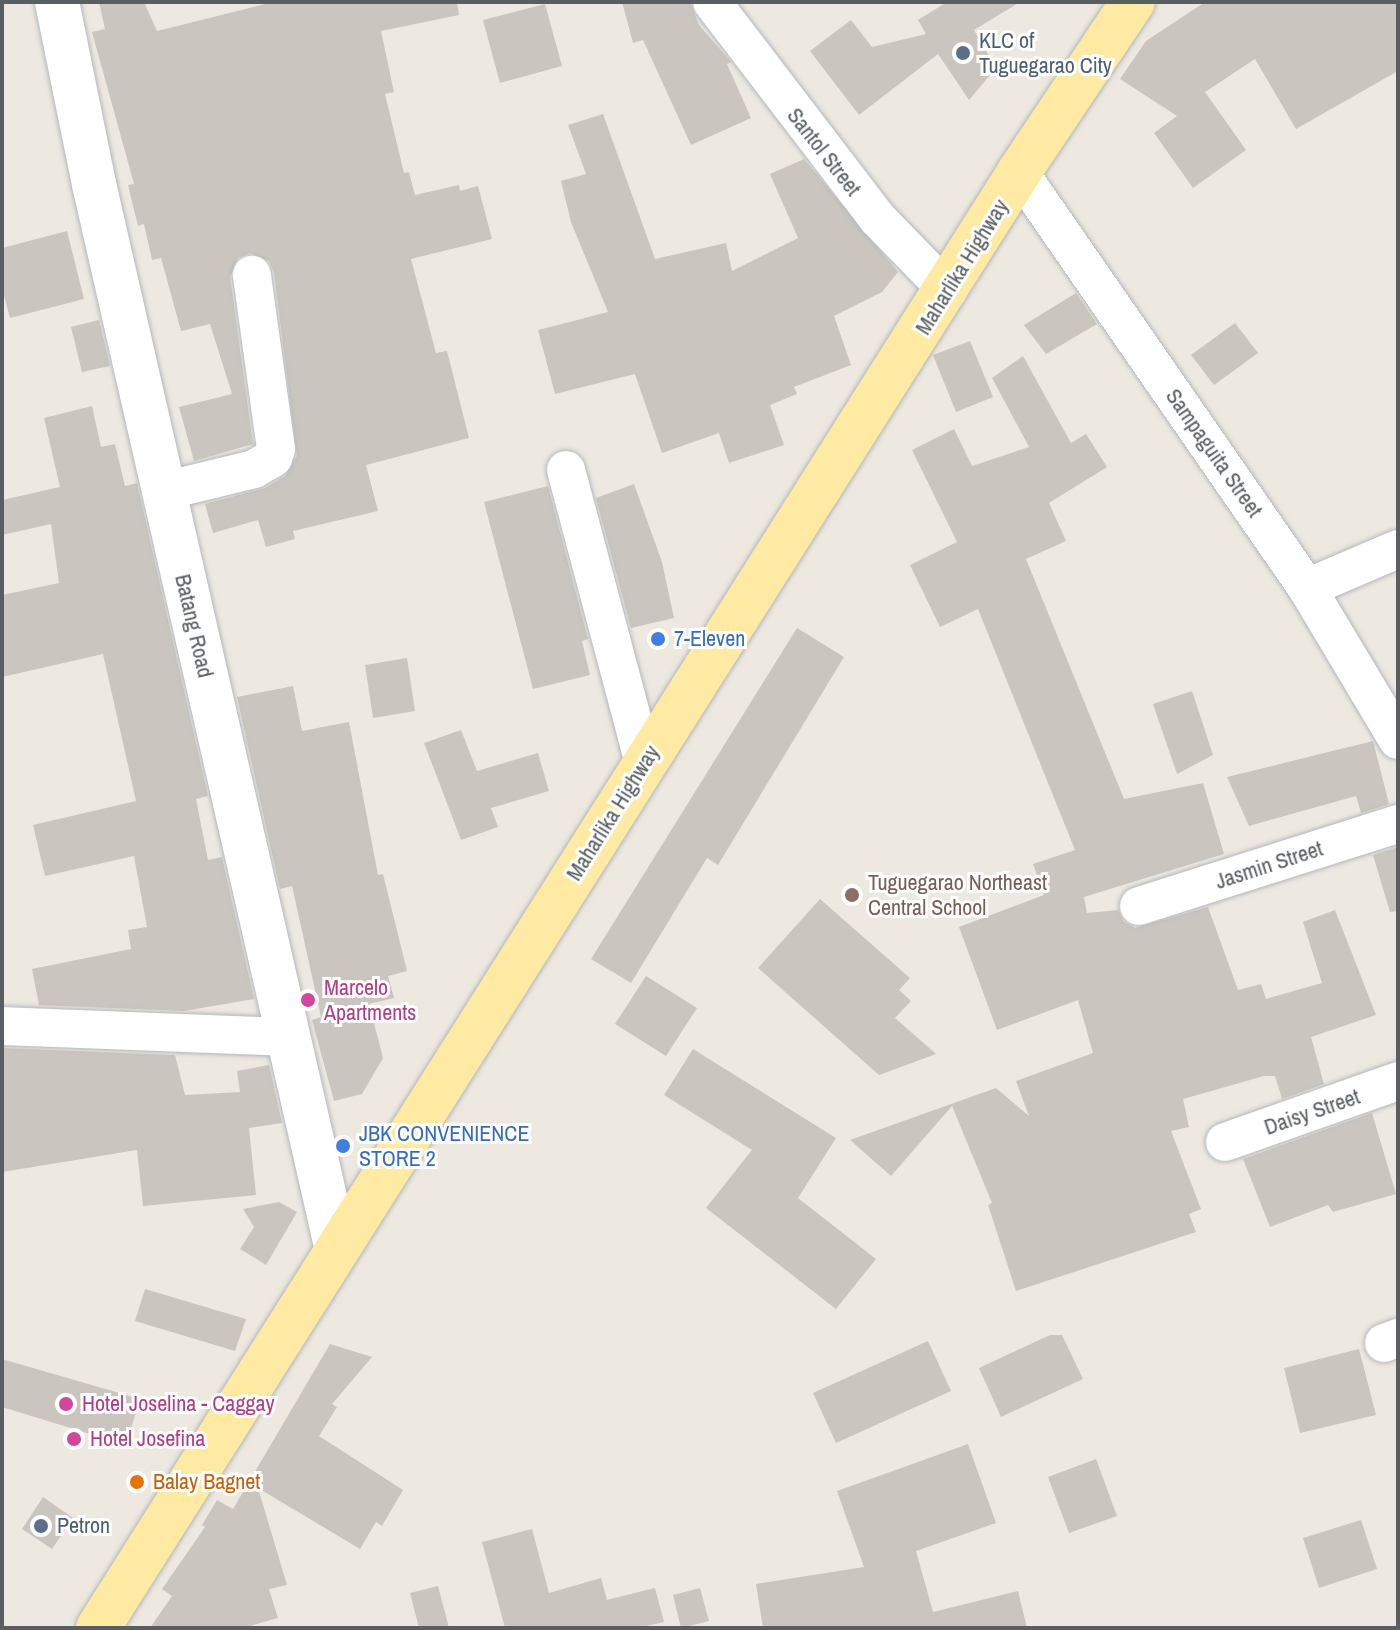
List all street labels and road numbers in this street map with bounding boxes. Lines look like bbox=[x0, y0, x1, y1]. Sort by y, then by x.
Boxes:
street label: Santol Street bbox=[781, 103, 867, 201]
street label: Maharlika Highway bbox=[910, 195, 1014, 339]
street label: Sampaguita Street bbox=[1160, 384, 1268, 522]
street label: Batang Road bbox=[169, 572, 219, 680]
street label: Maharlika Highway bbox=[561, 741, 665, 885]
street label: Jasmin Street bbox=[1212, 835, 1326, 895]
street label: Daisy Street bbox=[1261, 1083, 1363, 1141]

